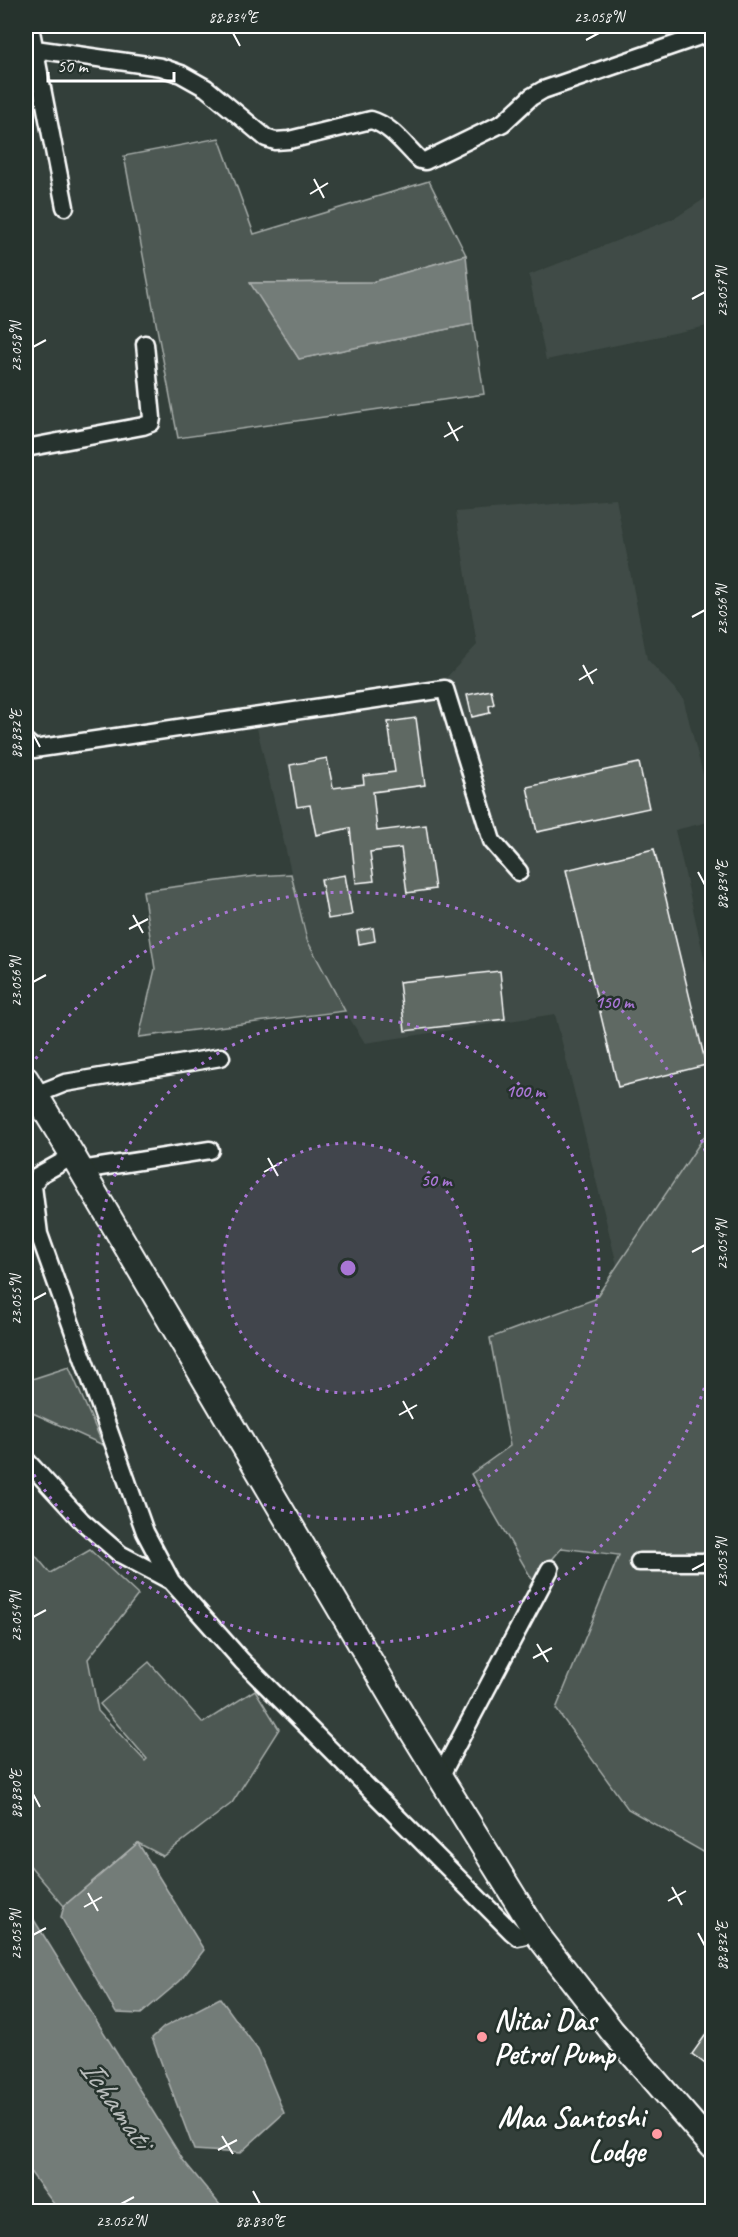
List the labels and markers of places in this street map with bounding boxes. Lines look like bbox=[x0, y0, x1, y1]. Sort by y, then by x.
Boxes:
centre of rings bbox=[338, 1258, 358, 1278]
place label: Nitai Das Petrol Pump bbox=[494, 2001, 617, 2073]
marker: Nitai Das Petrol Pump bbox=[475, 2030, 489, 2044]
place label: Maa Santoshi Lodge bbox=[498, 2098, 649, 2170]
marker: Maa Santoshi Lodge bbox=[650, 2127, 664, 2141]

